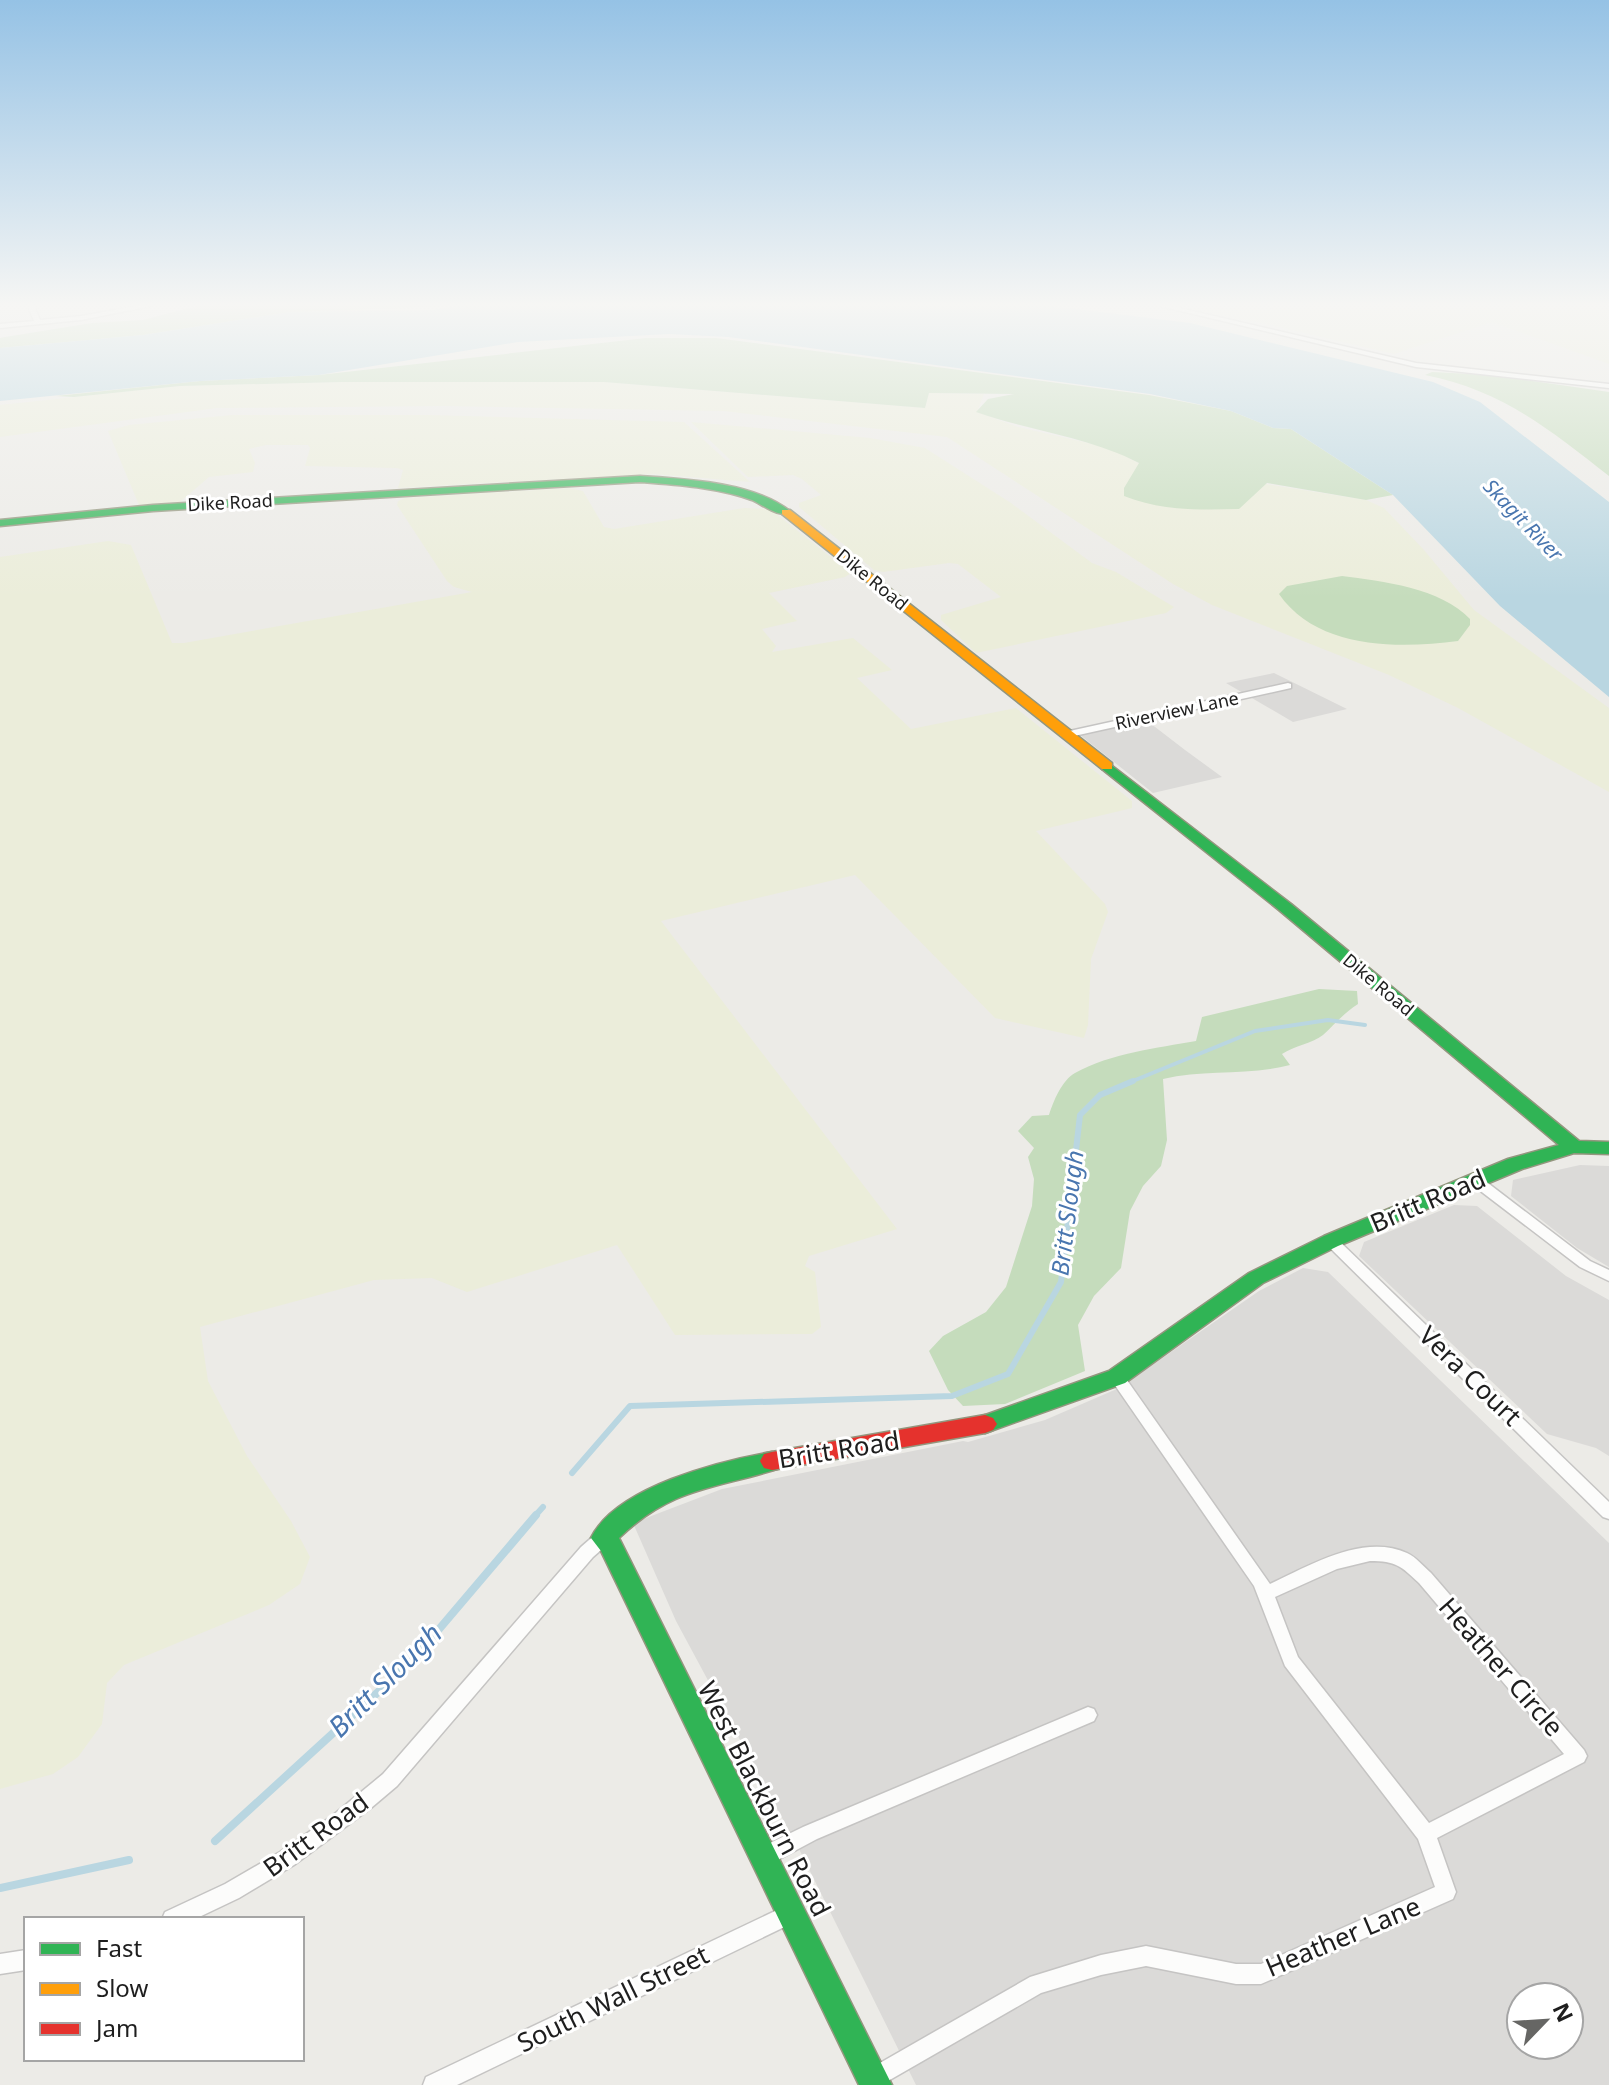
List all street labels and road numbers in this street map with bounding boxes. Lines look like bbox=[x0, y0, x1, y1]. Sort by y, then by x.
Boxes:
street label: Dike Road bbox=[187, 488, 273, 516]
street label: Dike Road bbox=[832, 543, 913, 615]
street label: Riverview Lane bbox=[1113, 685, 1241, 735]
street label: Dike Road bbox=[1338, 948, 1419, 1021]
street label: Britt Road bbox=[1364, 1160, 1491, 1241]
street label: Vera Court bbox=[1412, 1317, 1530, 1433]
street label: Britt Road bbox=[776, 1422, 902, 1476]
street label: Heather Circle bbox=[1431, 1589, 1572, 1744]
street label: West Blackburn Road bbox=[690, 1675, 840, 1922]
street label: Britt Road bbox=[255, 1784, 375, 1885]
street label: Heather Lane bbox=[1260, 1887, 1426, 1985]
street label: South Wall Street bbox=[511, 1936, 715, 2060]

